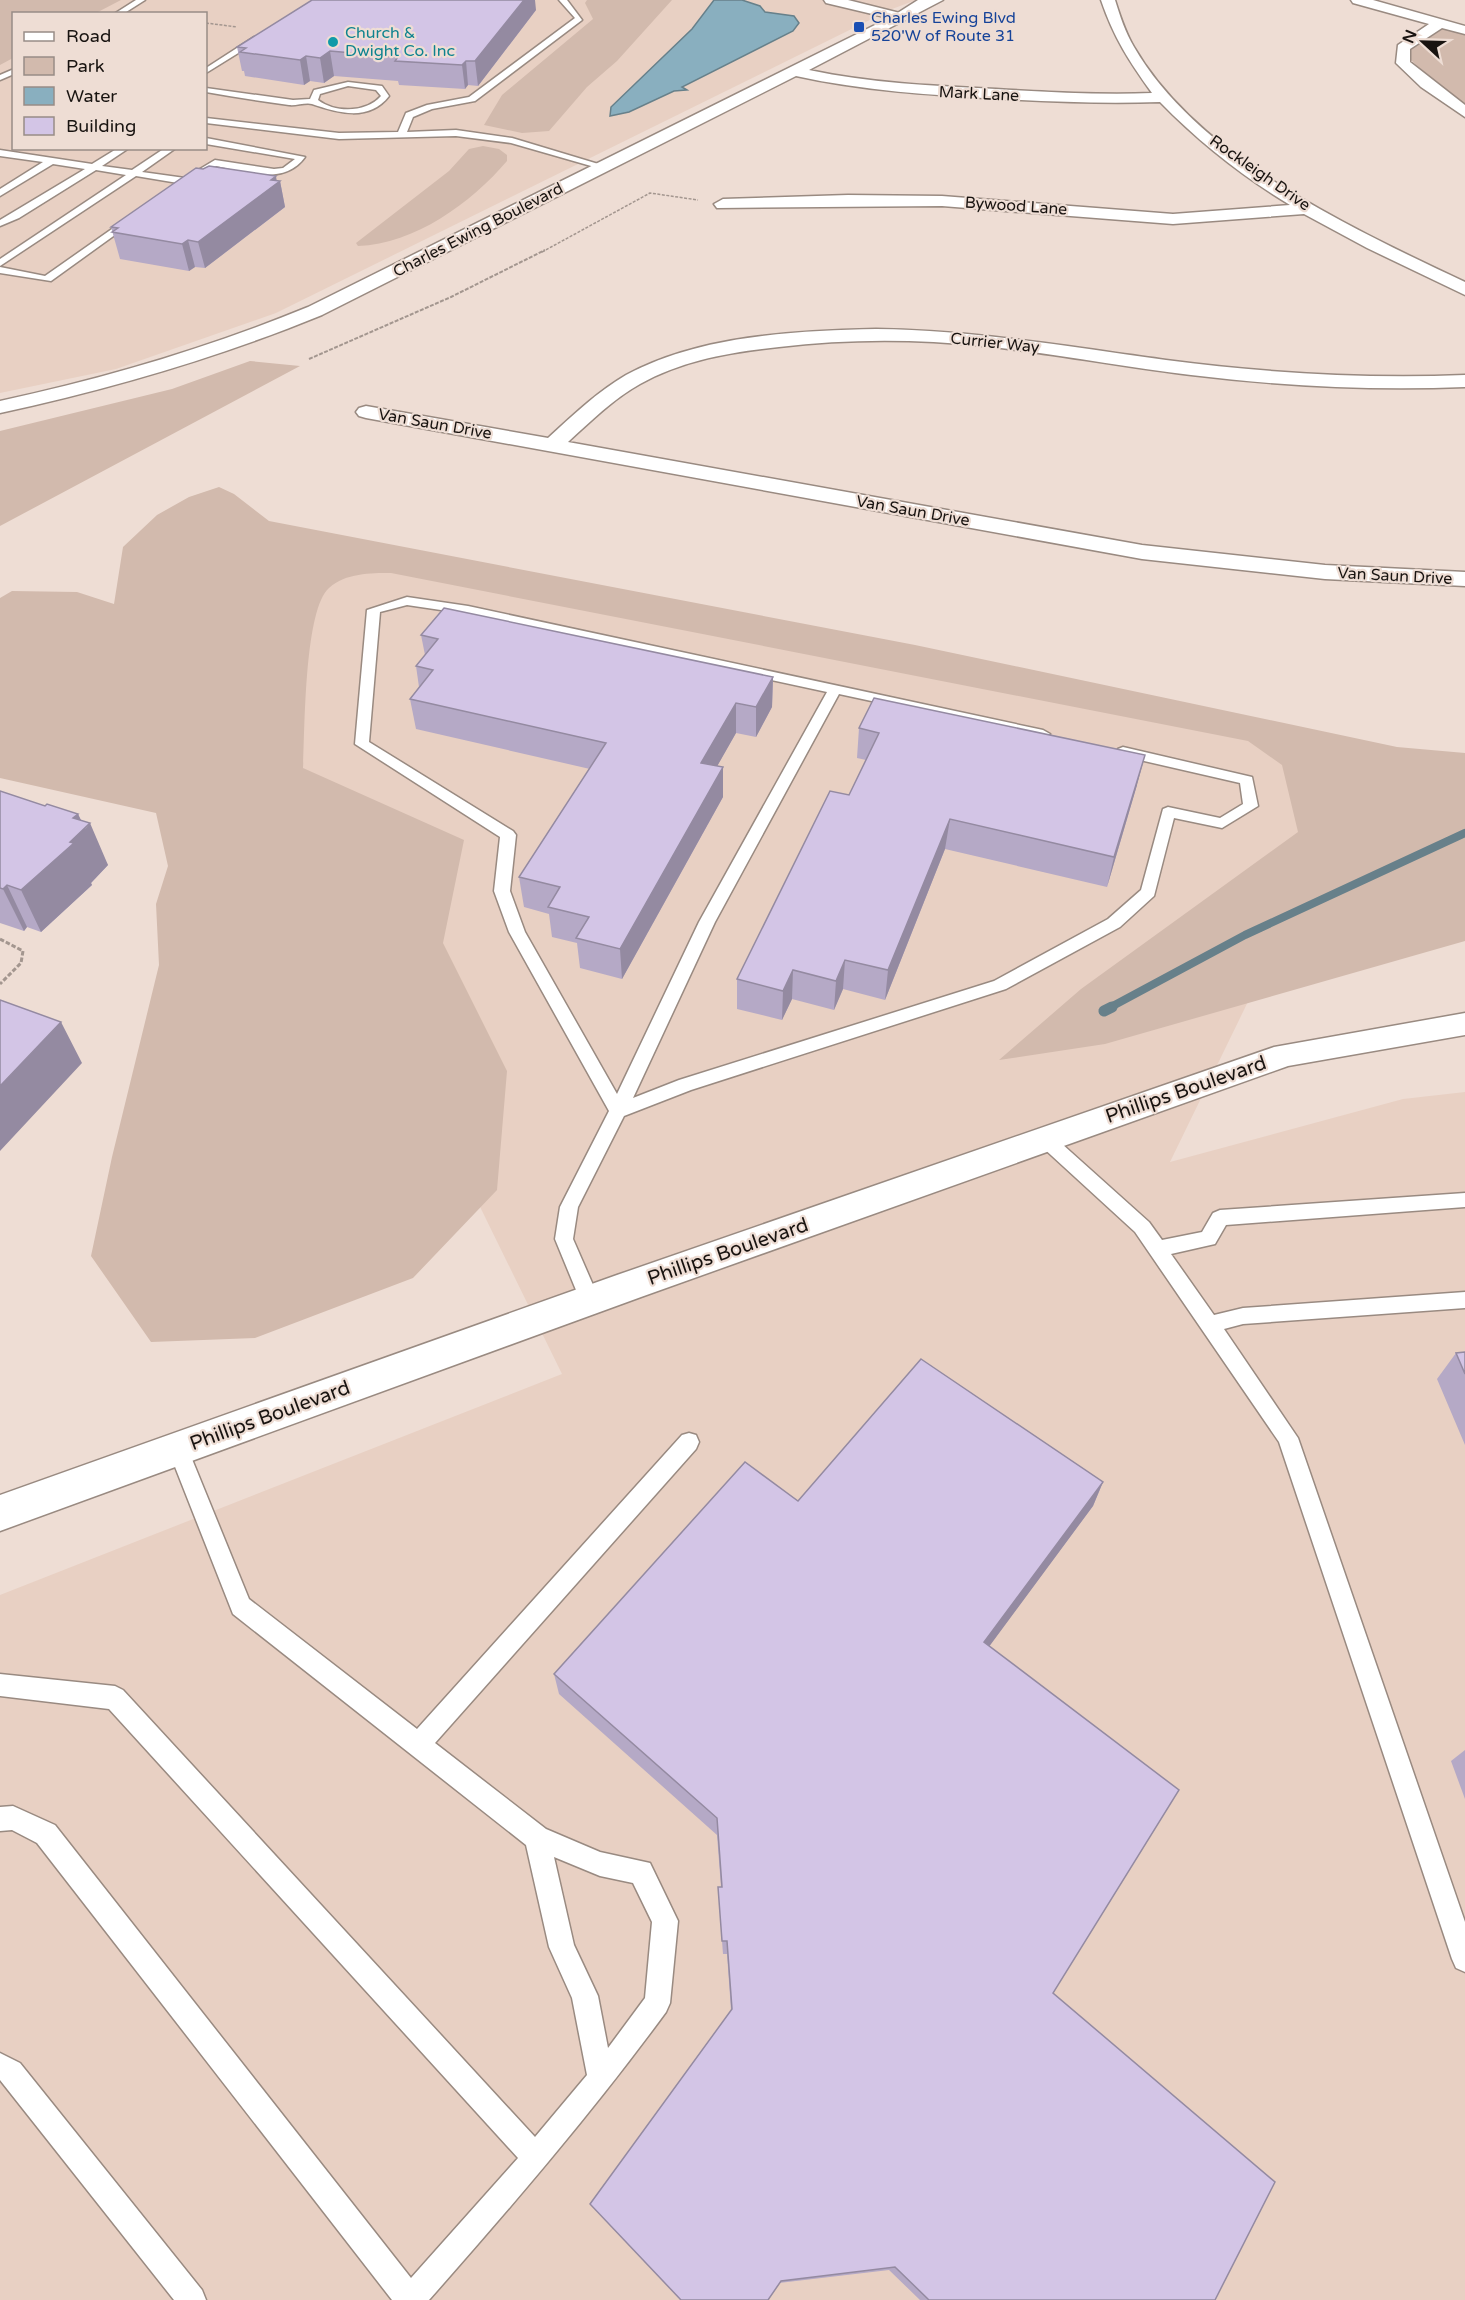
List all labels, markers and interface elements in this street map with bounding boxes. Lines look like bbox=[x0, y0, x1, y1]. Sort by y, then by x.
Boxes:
place label: Charles Ewing Blvd 520'W of Route 31 bbox=[871, 8, 1016, 46]
legend bbox=[12, 12, 207, 150]
north arrow bbox=[1393, 12, 1453, 72]
marker: Charles Ewing Blvd 520'W of Route 31 bbox=[852, 20, 866, 34]
place label: Church & Dwight Co. Inc bbox=[345, 23, 455, 61]
text: Road bbox=[66, 25, 111, 47]
text: N bbox=[1398, 27, 1422, 46]
marker: Church & Dwight Co. Inc bbox=[326, 35, 340, 49]
text: Park bbox=[66, 55, 105, 77]
street label: Mark Lane bbox=[938, 82, 1020, 106]
text: Water bbox=[66, 85, 117, 107]
text: Building bbox=[66, 115, 136, 137]
street label: Rockleigh Drive bbox=[1206, 131, 1314, 215]
street label: Charles Ewing Boulevard bbox=[390, 178, 566, 282]
street label: Bywood Lane bbox=[964, 192, 1068, 220]
street label: Currier Way bbox=[950, 328, 1041, 358]
street label: Van Saun Drive bbox=[377, 404, 493, 444]
street label: Van Saun Drive bbox=[855, 491, 971, 531]
street label: Van Saun Drive bbox=[1337, 563, 1453, 589]
street label: Phillips Boulevard bbox=[1102, 1051, 1270, 1129]
street label: Phillips Boulevard bbox=[644, 1213, 812, 1291]
street label: Phillips Boulevard bbox=[187, 1376, 353, 1456]

